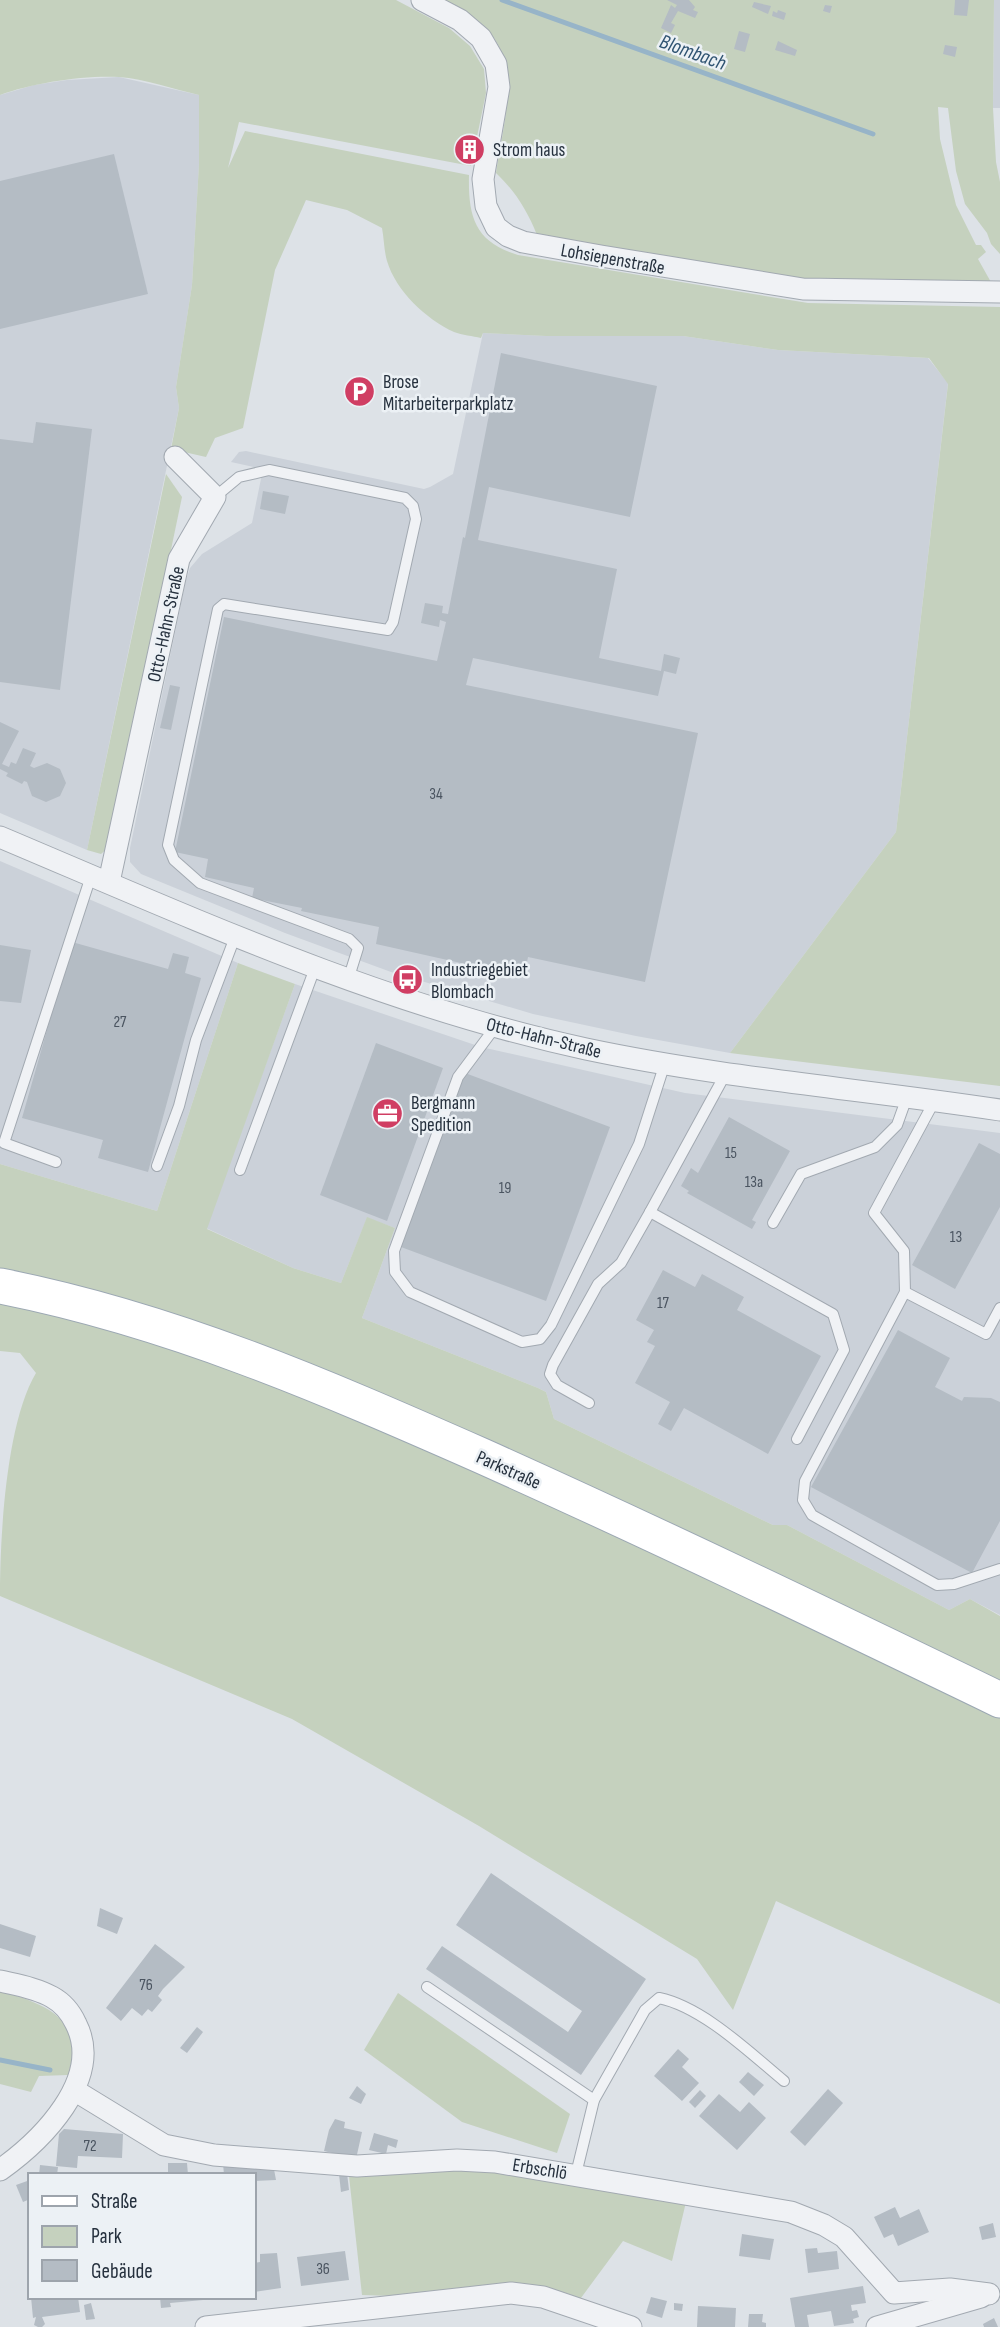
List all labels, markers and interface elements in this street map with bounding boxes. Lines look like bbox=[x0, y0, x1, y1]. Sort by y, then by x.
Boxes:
water label: Blombach bbox=[656, 29, 730, 76]
building icon: Strom haus bbox=[453, 132, 487, 166]
place label: Strom haus bbox=[493, 139, 566, 162]
street label: Lohsiepenstraße bbox=[559, 239, 667, 280]
place label: Brose Mitarbeiterparkplatz bbox=[383, 371, 514, 416]
parking icon: Brose Mitarbeiterparkplatz bbox=[343, 375, 377, 409]
street label: Otto-Hahn-Straße bbox=[143, 564, 190, 684]
house number: 34 bbox=[429, 785, 443, 804]
place label: Industriegebiet Blombach bbox=[431, 959, 528, 1004]
bus stop icon: Industriegebiet Blombach bbox=[391, 963, 425, 997]
house number: 27 bbox=[113, 1013, 127, 1032]
street label: Otto-Hahn-Straße bbox=[484, 1013, 604, 1064]
place label: Bergmann Spedition bbox=[411, 1092, 475, 1137]
office icon: Bergmann Spedition bbox=[371, 1096, 405, 1130]
house number: 15 bbox=[725, 1144, 737, 1163]
house number: 13a bbox=[745, 1173, 763, 1192]
house number: 19 bbox=[499, 1179, 511, 1198]
house number: 13 bbox=[950, 1228, 962, 1247]
house number: 17 bbox=[657, 1294, 670, 1313]
street label: Parkstraße bbox=[473, 1446, 544, 1495]
house number: 76 bbox=[139, 1976, 153, 1995]
house number: 72 bbox=[84, 2137, 96, 2156]
street label: Erbschlö bbox=[511, 2154, 569, 2185]
legend bbox=[28, 2173, 256, 2299]
text: Straße bbox=[91, 2189, 137, 2214]
text: Park bbox=[91, 2224, 122, 2249]
text: Gebäude bbox=[91, 2259, 153, 2284]
house number: 36 bbox=[316, 2260, 330, 2279]

